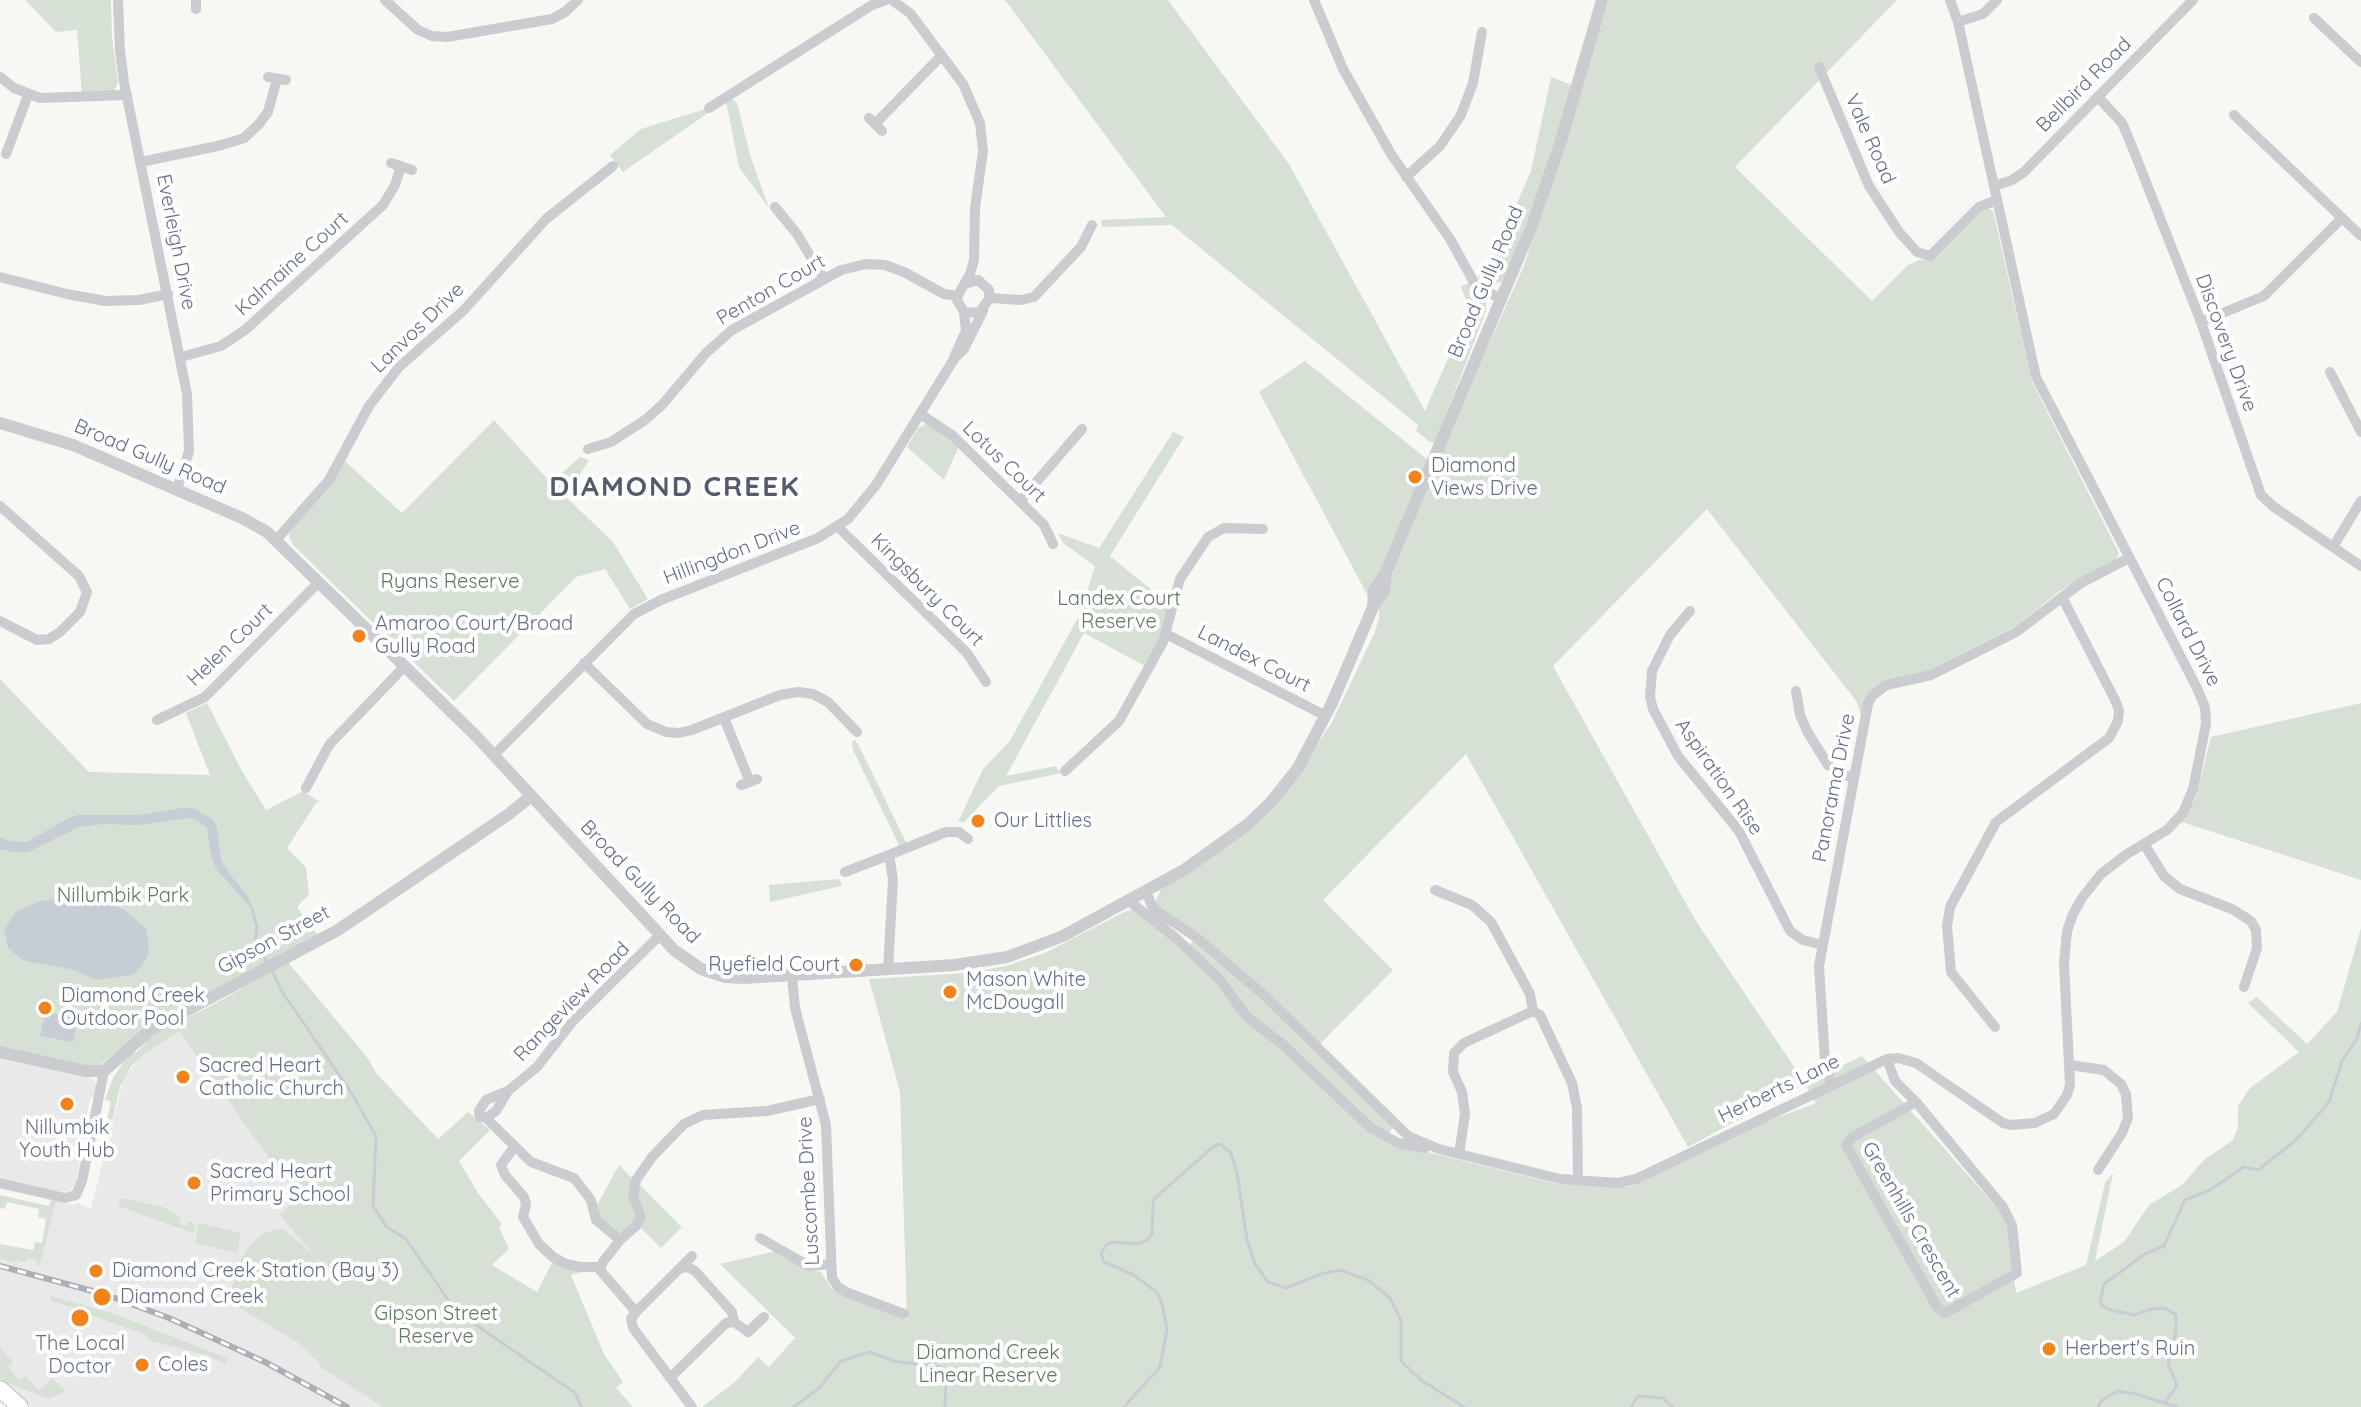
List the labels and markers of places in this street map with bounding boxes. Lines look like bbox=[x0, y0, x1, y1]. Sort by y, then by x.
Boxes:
place label: Diamond Views Drive bbox=[1431, 454, 1538, 501]
marker: Diamond Views Drive bbox=[1406, 468, 1424, 486]
place label: Amaroo Court/Broad Gully Road bbox=[375, 612, 573, 659]
marker: Amaroo Court/Broad Gully Road bbox=[350, 627, 368, 645]
place label: Our Littlies bbox=[994, 809, 1092, 833]
marker: Our Littlies bbox=[969, 812, 987, 830]
place label: Ryefield Court bbox=[708, 953, 840, 977]
marker: Ryefield Court bbox=[847, 956, 865, 974]
place label: Mason White McDougall bbox=[966, 968, 1086, 1015]
marker: Mason White McDougall bbox=[941, 983, 959, 1001]
place label: Diamond Creek Outdoor Pool bbox=[61, 984, 205, 1031]
marker: Diamond Creek Outdoor Pool bbox=[36, 999, 54, 1017]
place label: Sacred Heart Catholic Church bbox=[199, 1054, 344, 1101]
marker: Sacred Heart Catholic Church bbox=[174, 1068, 192, 1086]
marker: Nillumbik Youth Hub bbox=[58, 1095, 76, 1113]
place label: Nillumbik Youth Hub bbox=[19, 1116, 115, 1163]
place label: Sacred Heart Primary School bbox=[210, 1160, 350, 1207]
marker: Sacred Heart Primary School bbox=[185, 1174, 203, 1192]
place label: Diamond Creek Station (Bay 3) bbox=[112, 1259, 399, 1283]
marker: Diamond Creek Station (Bay 3) bbox=[87, 1262, 105, 1280]
place label: Diamond Creek bbox=[120, 1285, 264, 1309]
marker: Diamond Creek bbox=[91, 1286, 113, 1308]
marker: The Local Doctor bbox=[69, 1307, 91, 1329]
place label: The Local Doctor bbox=[35, 1332, 125, 1379]
place label: Herbert's Ruin bbox=[2065, 1337, 2195, 1361]
marker: Herbert's Ruin bbox=[2040, 1340, 2058, 1358]
place label: Coles bbox=[158, 1353, 208, 1377]
marker: Coles bbox=[133, 1356, 151, 1374]

